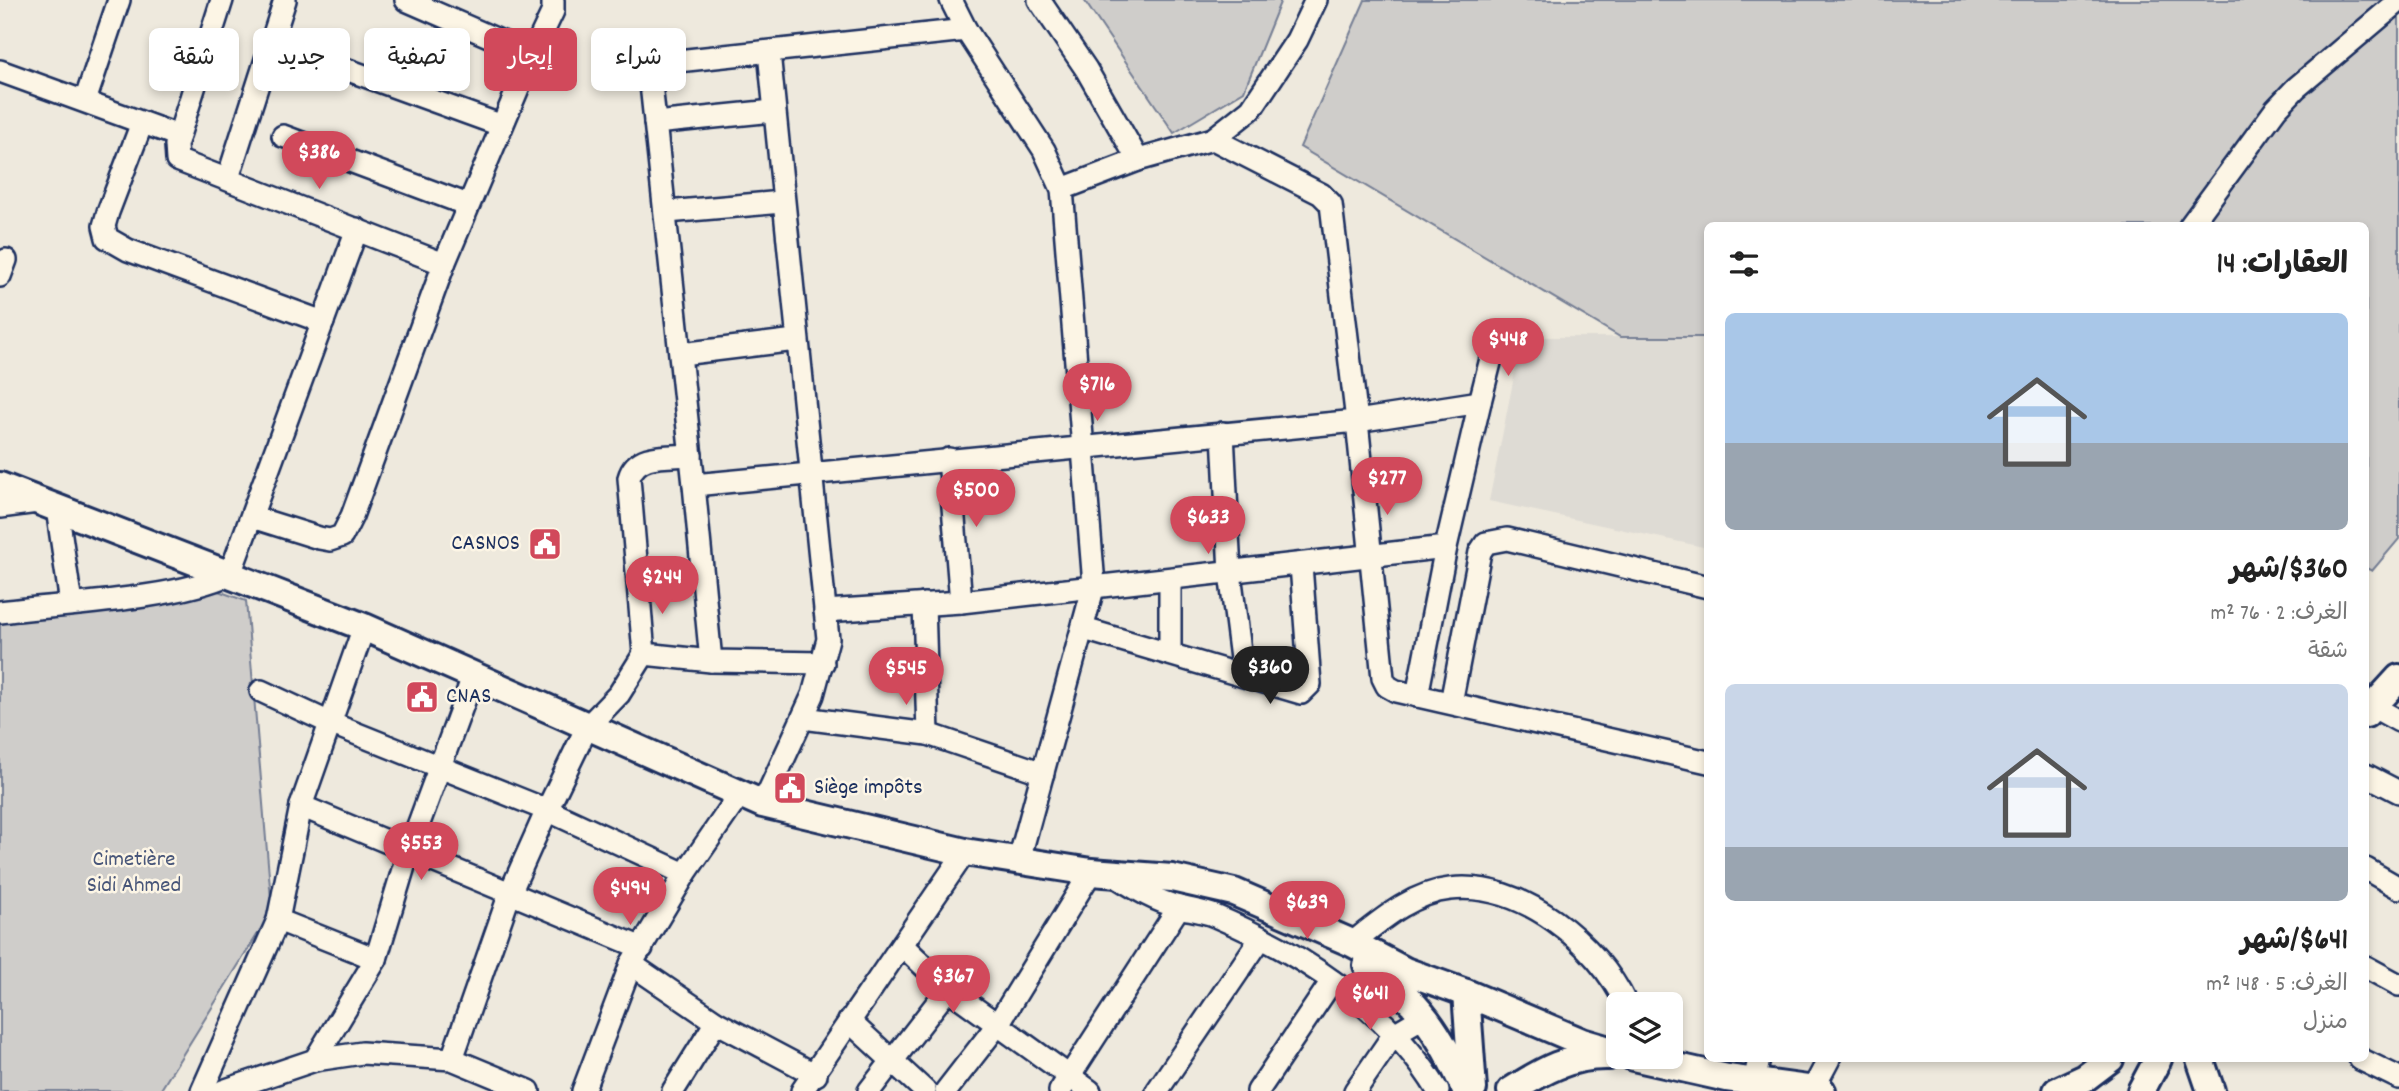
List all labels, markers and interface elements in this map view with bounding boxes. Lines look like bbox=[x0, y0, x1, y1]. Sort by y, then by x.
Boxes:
chip: شقة bbox=[149, 28, 239, 91]
chip: جديد bbox=[253, 28, 350, 91]
chip: تصفية bbox=[364, 28, 470, 91]
chip: إيجار bbox=[484, 28, 577, 91]
chip: شراء bbox=[591, 28, 686, 91]
pin: $386 bbox=[278, 132, 360, 191]
text: $386 bbox=[298, 137, 340, 170]
icon: filters bbox=[1725, 245, 1763, 283]
text: العقارات: 14 bbox=[2217, 245, 2348, 288]
pin: $448 bbox=[1467, 318, 1549, 378]
text: $448 bbox=[1488, 324, 1528, 357]
icon: home bbox=[1974, 359, 2100, 485]
pin: $716 bbox=[1056, 364, 1138, 423]
text: $716 bbox=[1079, 369, 1115, 402]
pin: $277 bbox=[1346, 458, 1428, 517]
text: $277 bbox=[1367, 463, 1407, 496]
pin: $500 bbox=[935, 470, 1017, 529]
text: $500 bbox=[952, 475, 1000, 508]
pin: $633 bbox=[1167, 496, 1249, 556]
text: $633 bbox=[1186, 502, 1230, 535]
public building icon: CASNOS bbox=[526, 525, 564, 563]
place label: CASNOS bbox=[451, 528, 520, 561]
text: $360/شهر bbox=[2230, 550, 2348, 593]
pin: $244 bbox=[621, 556, 703, 616]
text: $244 bbox=[642, 562, 682, 595]
text: الغرف: 2 · 76 m² bbox=[2210, 598, 2348, 631]
text: شقة bbox=[2308, 636, 2348, 669]
pin: $360 bbox=[1229, 646, 1311, 706]
pin: $545 bbox=[865, 648, 947, 707]
text: $360 bbox=[1247, 652, 1293, 685]
text: $545 bbox=[885, 653, 927, 686]
public building icon: CNAS bbox=[403, 678, 441, 716]
place label: CNAS bbox=[446, 681, 491, 714]
icon: home bbox=[1974, 730, 2100, 856]
public building icon: Siège impôts bbox=[771, 769, 809, 807]
place label: Siège impôts bbox=[814, 772, 923, 805]
pin: $553 bbox=[380, 822, 462, 882]
text: $553 bbox=[399, 828, 443, 861]
park label: Cimetière Sidi Ahmed bbox=[87, 844, 181, 903]
pin: $494 bbox=[589, 867, 671, 927]
text: $494 bbox=[609, 873, 651, 906]
pin: $639 bbox=[1266, 881, 1348, 941]
text: $639 bbox=[1285, 887, 1329, 920]
text: $641/شهر bbox=[2241, 921, 2348, 964]
pin: $367 bbox=[912, 956, 994, 1015]
text: $367 bbox=[932, 961, 974, 994]
text: الغرف: 5 · 148 m² bbox=[2206, 969, 2348, 1002]
pin: $641 bbox=[1329, 972, 1411, 1032]
text: $641 bbox=[1351, 978, 1389, 1011]
map controls bbox=[1606, 992, 1683, 1069]
button: layers bbox=[1606, 992, 1683, 1069]
text: منزل bbox=[2303, 1007, 2348, 1040]

